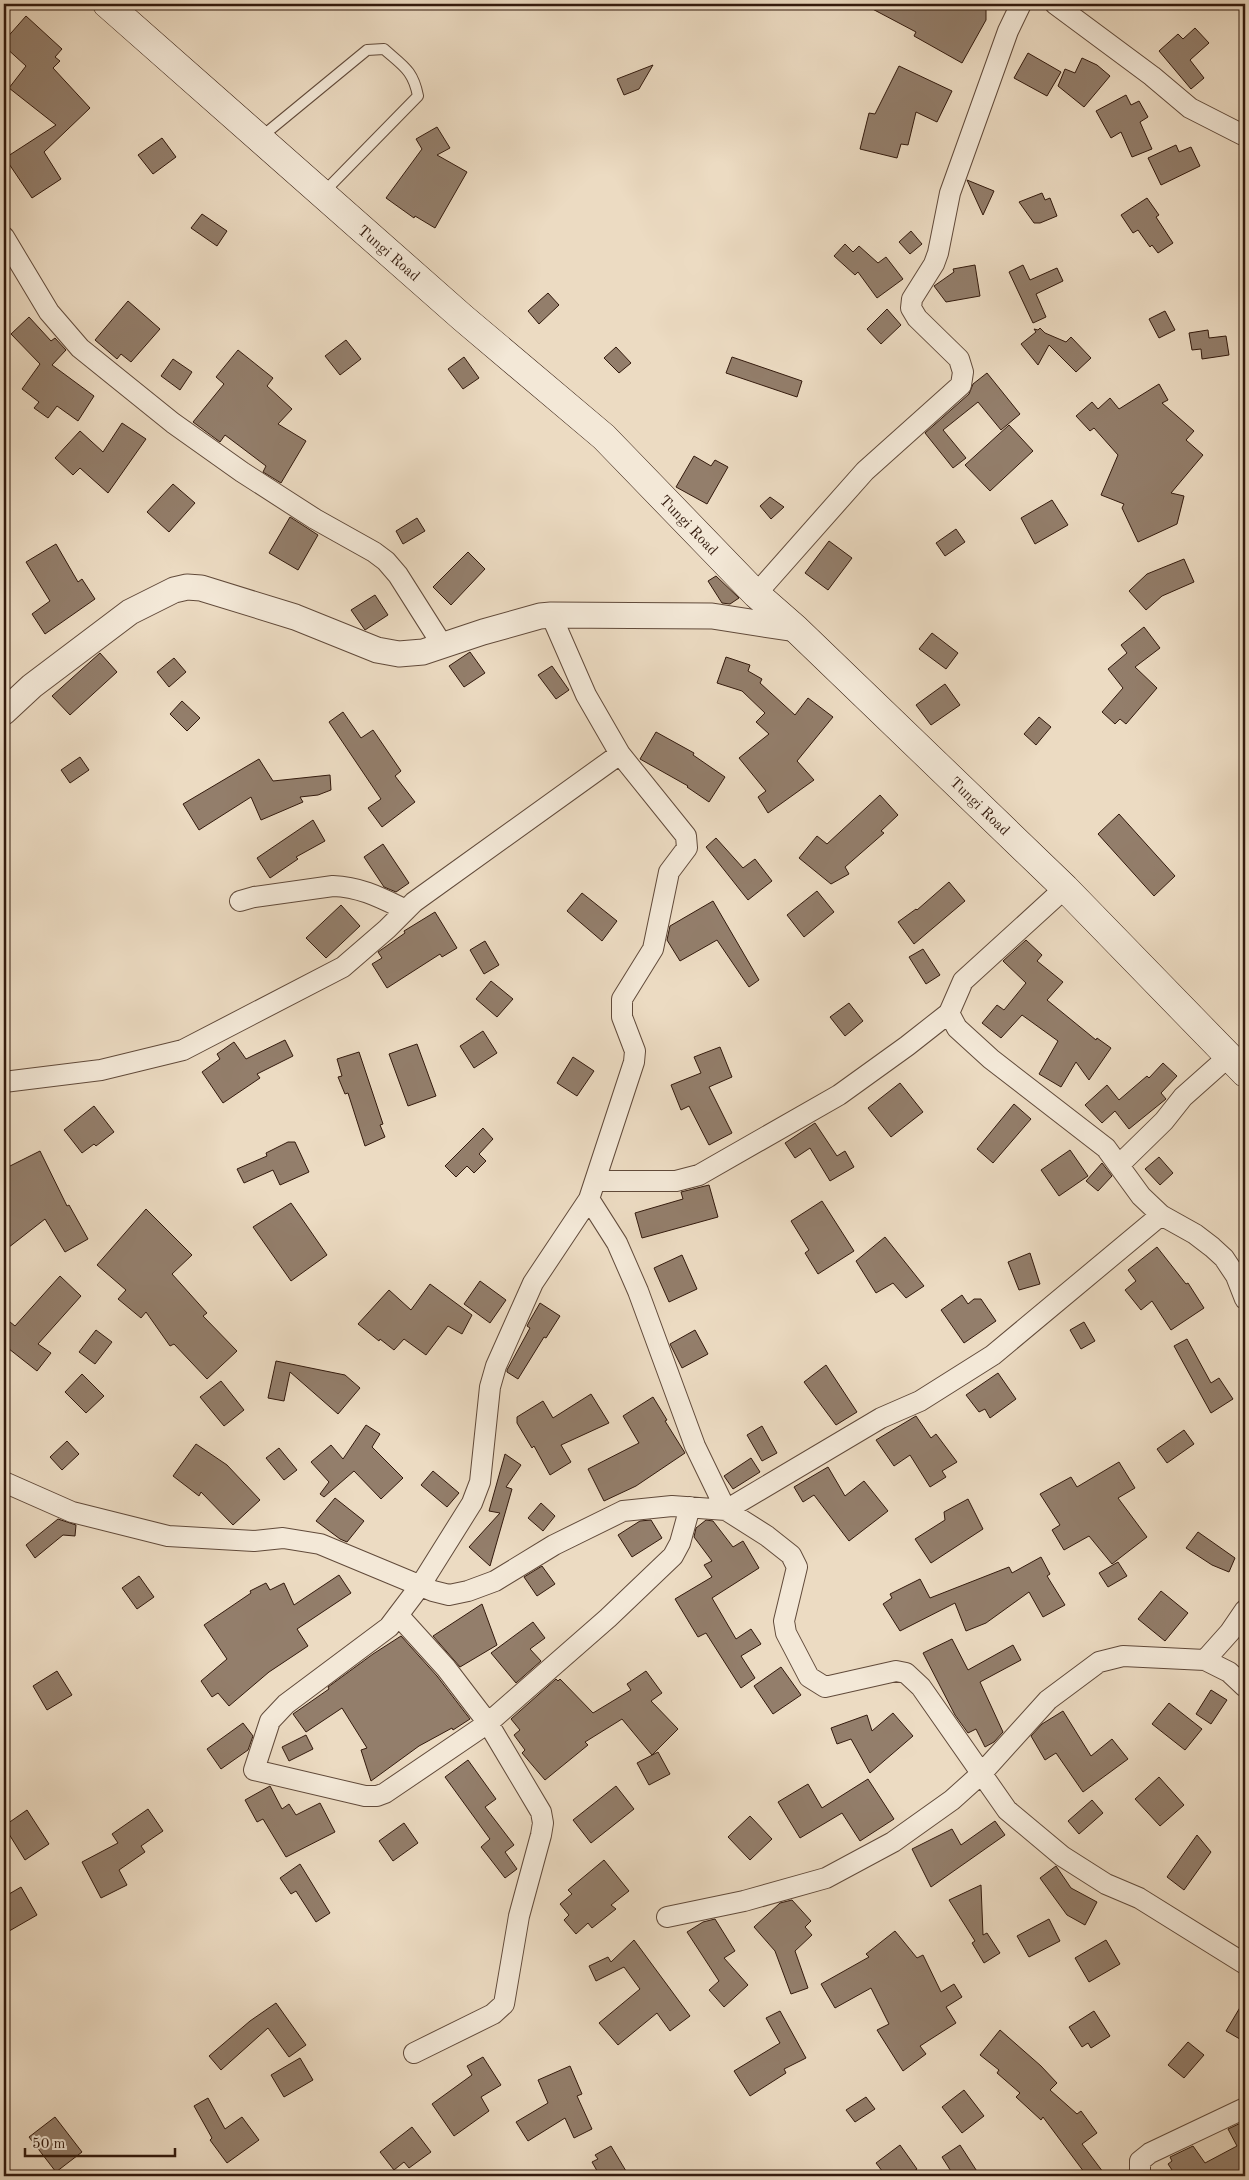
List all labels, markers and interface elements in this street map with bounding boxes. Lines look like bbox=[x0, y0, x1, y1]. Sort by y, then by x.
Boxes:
street label: Tungi Road bbox=[354, 223, 422, 285]
street label: Tungi Road bbox=[656, 493, 720, 559]
street label: Tungi Road bbox=[946, 775, 1012, 839]
scale bar bbox=[25, 2125, 175, 2157]
text: 50 m bbox=[32, 2137, 66, 2152]

